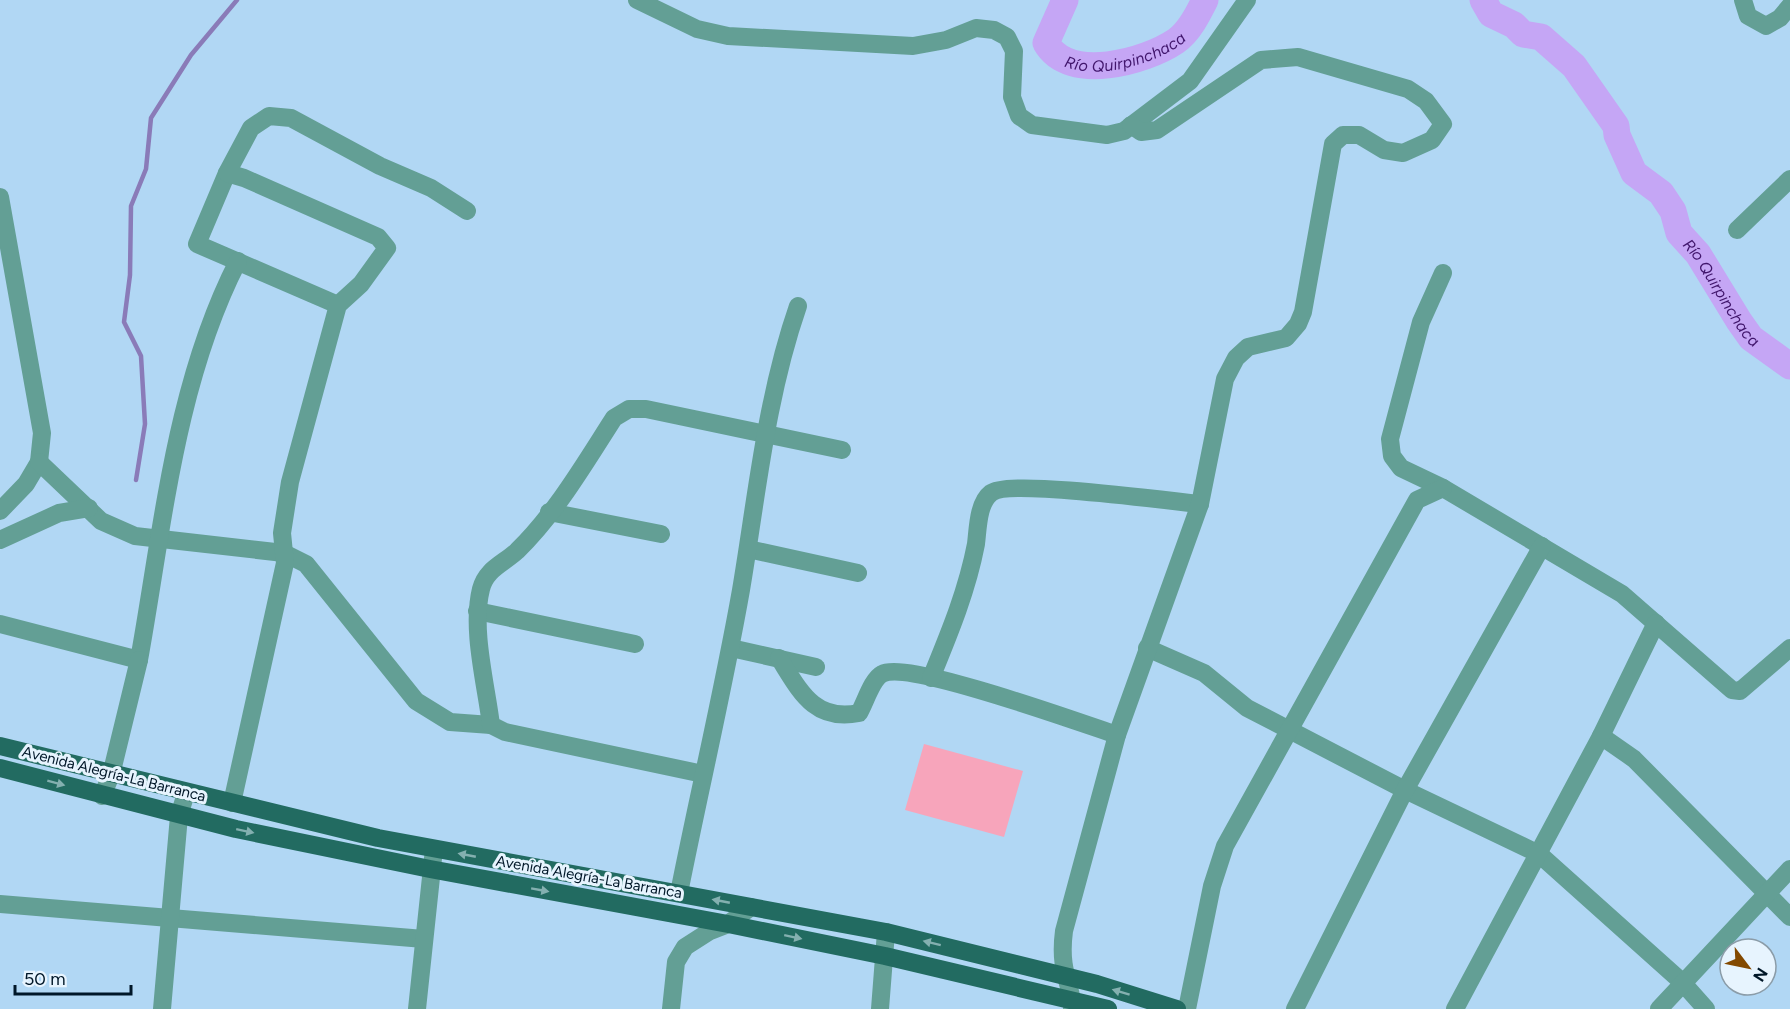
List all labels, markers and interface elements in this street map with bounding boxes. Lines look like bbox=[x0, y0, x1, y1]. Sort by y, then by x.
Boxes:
water label: Río Quirpinchaca bbox=[1062, 28, 1189, 75]
water label: Río Quirpinchaca bbox=[1679, 235, 1763, 351]
street label: Avenida Alegría-La Barranca bbox=[20, 742, 208, 806]
one-way arrow bbox=[48, 779, 66, 788]
one-way arrow bbox=[236, 827, 255, 836]
one-way arrow bbox=[457, 850, 476, 859]
street label: Avenida Alegría-La Barranca bbox=[495, 852, 683, 902]
one-way arrow bbox=[530, 886, 549, 895]
one-way arrow bbox=[711, 896, 730, 905]
one-way arrow bbox=[784, 933, 803, 942]
north arrow bbox=[1718, 937, 1778, 997]
one-way arrow bbox=[923, 938, 942, 948]
scale bar bbox=[15, 958, 130, 996]
text: N bbox=[1749, 964, 1772, 985]
text: 50 m bbox=[24, 968, 66, 990]
one-way arrow bbox=[1112, 987, 1130, 996]

